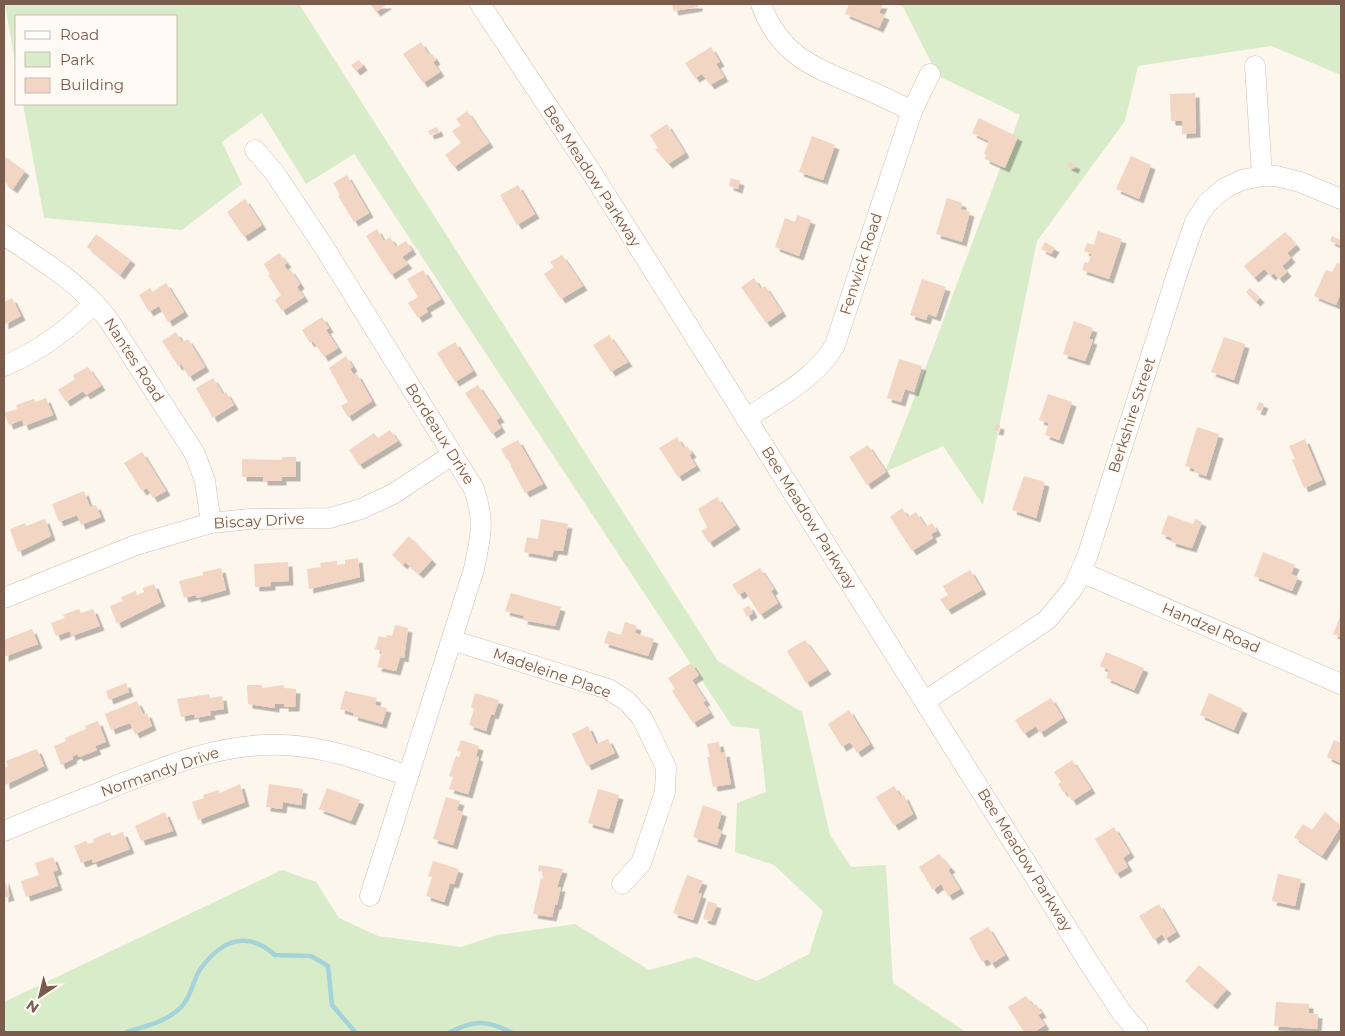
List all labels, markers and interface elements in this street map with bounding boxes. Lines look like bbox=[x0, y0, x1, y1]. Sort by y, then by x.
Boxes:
legend bbox=[15, 15, 178, 105]
text: Road bbox=[60, 25, 99, 44]
text: Park bbox=[60, 50, 94, 69]
text: Building bbox=[60, 75, 124, 94]
street label: Bee Meadow Parkway bbox=[539, 101, 646, 251]
street label: Fenwick Road bbox=[835, 211, 886, 317]
street label: Nantes Road bbox=[100, 314, 169, 405]
street label: Berkshire Street bbox=[1104, 355, 1159, 475]
street label: Bordeaux Drive bbox=[402, 380, 479, 488]
street label: Bee Meadow Parkway bbox=[758, 443, 862, 594]
street label: Biscay Drive bbox=[213, 509, 305, 532]
street label: Handzel Road bbox=[1159, 598, 1263, 657]
street label: Madeleine Place bbox=[491, 643, 614, 702]
street label: Normandy Drive bbox=[98, 742, 221, 801]
street label: Bee Meadow Parkway bbox=[974, 785, 1078, 936]
north arrow bbox=[15, 971, 65, 1021]
text: N bbox=[23, 996, 42, 1017]

